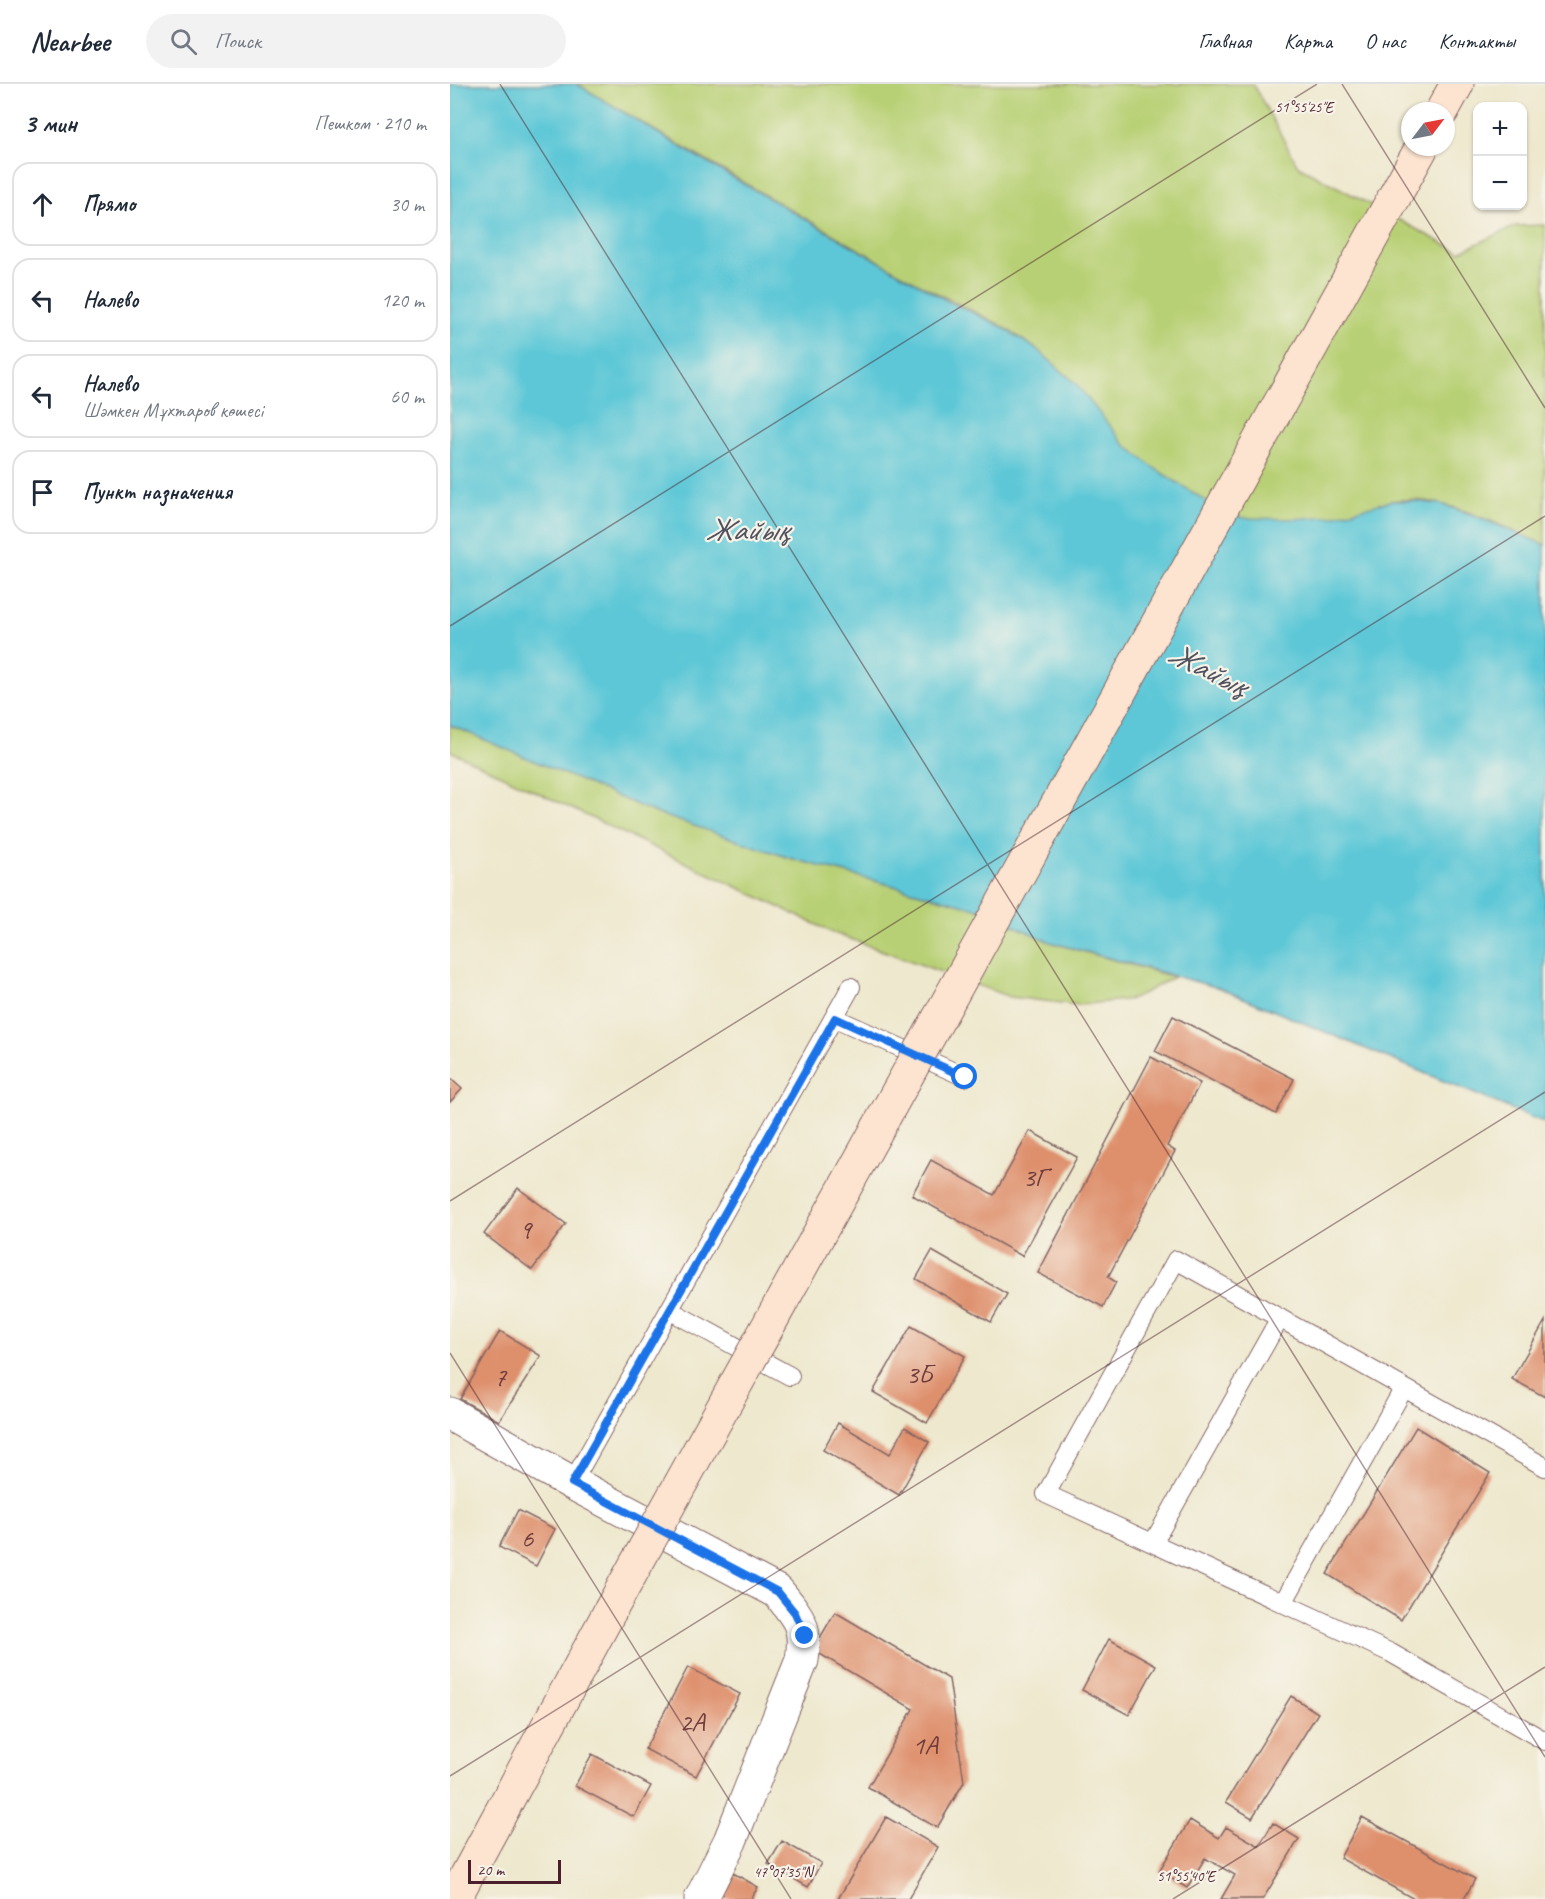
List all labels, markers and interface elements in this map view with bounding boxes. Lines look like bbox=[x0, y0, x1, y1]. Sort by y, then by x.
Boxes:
search box bbox=[146, 14, 566, 68]
text: Nearbee bbox=[30, 24, 110, 59]
icon: search bbox=[167, 25, 200, 58]
text: Поиск bbox=[215, 27, 261, 55]
text: Главная bbox=[1198, 28, 1251, 54]
text: Карта bbox=[1284, 28, 1332, 54]
text: О нас bbox=[1365, 28, 1406, 54]
text: Контакты bbox=[1439, 28, 1515, 54]
text: 51°55'25"E bbox=[1275, 98, 1335, 117]
north arrow bbox=[1401, 102, 1455, 156]
map controls bbox=[1473, 102, 1527, 210]
button: + bbox=[1473, 102, 1527, 156]
text: 3 мин bbox=[24, 107, 77, 140]
text: Пешком · 210 m bbox=[314, 111, 426, 136]
button: − bbox=[1473, 156, 1527, 210]
icon: ahead bbox=[26, 188, 59, 221]
text: Прямо bbox=[83, 190, 135, 218]
text: 30 m bbox=[390, 192, 424, 217]
icon: left bbox=[26, 284, 59, 317]
text: Налево bbox=[83, 286, 139, 314]
text: 120 m bbox=[381, 288, 424, 313]
text: Налево bbox=[83, 370, 139, 398]
icon: left bbox=[26, 380, 59, 413]
text: 60 m bbox=[390, 384, 424, 409]
text: Шәмкен Мұхтаров көшесі bbox=[83, 398, 263, 423]
icon: arrive bbox=[26, 476, 59, 509]
text: Пункт назначения bbox=[83, 478, 232, 506]
water label: Жайық bbox=[705, 509, 793, 550]
water label: Жайық bbox=[1162, 632, 1258, 708]
route start bbox=[951, 1063, 977, 1089]
house number: 3Г bbox=[1023, 1160, 1053, 1194]
house number: 9 bbox=[519, 1212, 533, 1246]
house number: 3Б bbox=[906, 1357, 936, 1391]
house number: 7 bbox=[494, 1360, 508, 1394]
house number: 6 bbox=[521, 1521, 534, 1555]
route end bbox=[791, 1622, 817, 1648]
house number: 2А bbox=[679, 1705, 706, 1739]
house number: 1А bbox=[912, 1728, 939, 1762]
scale bar bbox=[468, 1857, 561, 1884]
text: 20 m bbox=[477, 1860, 504, 1880]
text: 47°07'35"N bbox=[753, 1863, 816, 1882]
text: 51°55'40"E bbox=[1157, 1867, 1217, 1886]

